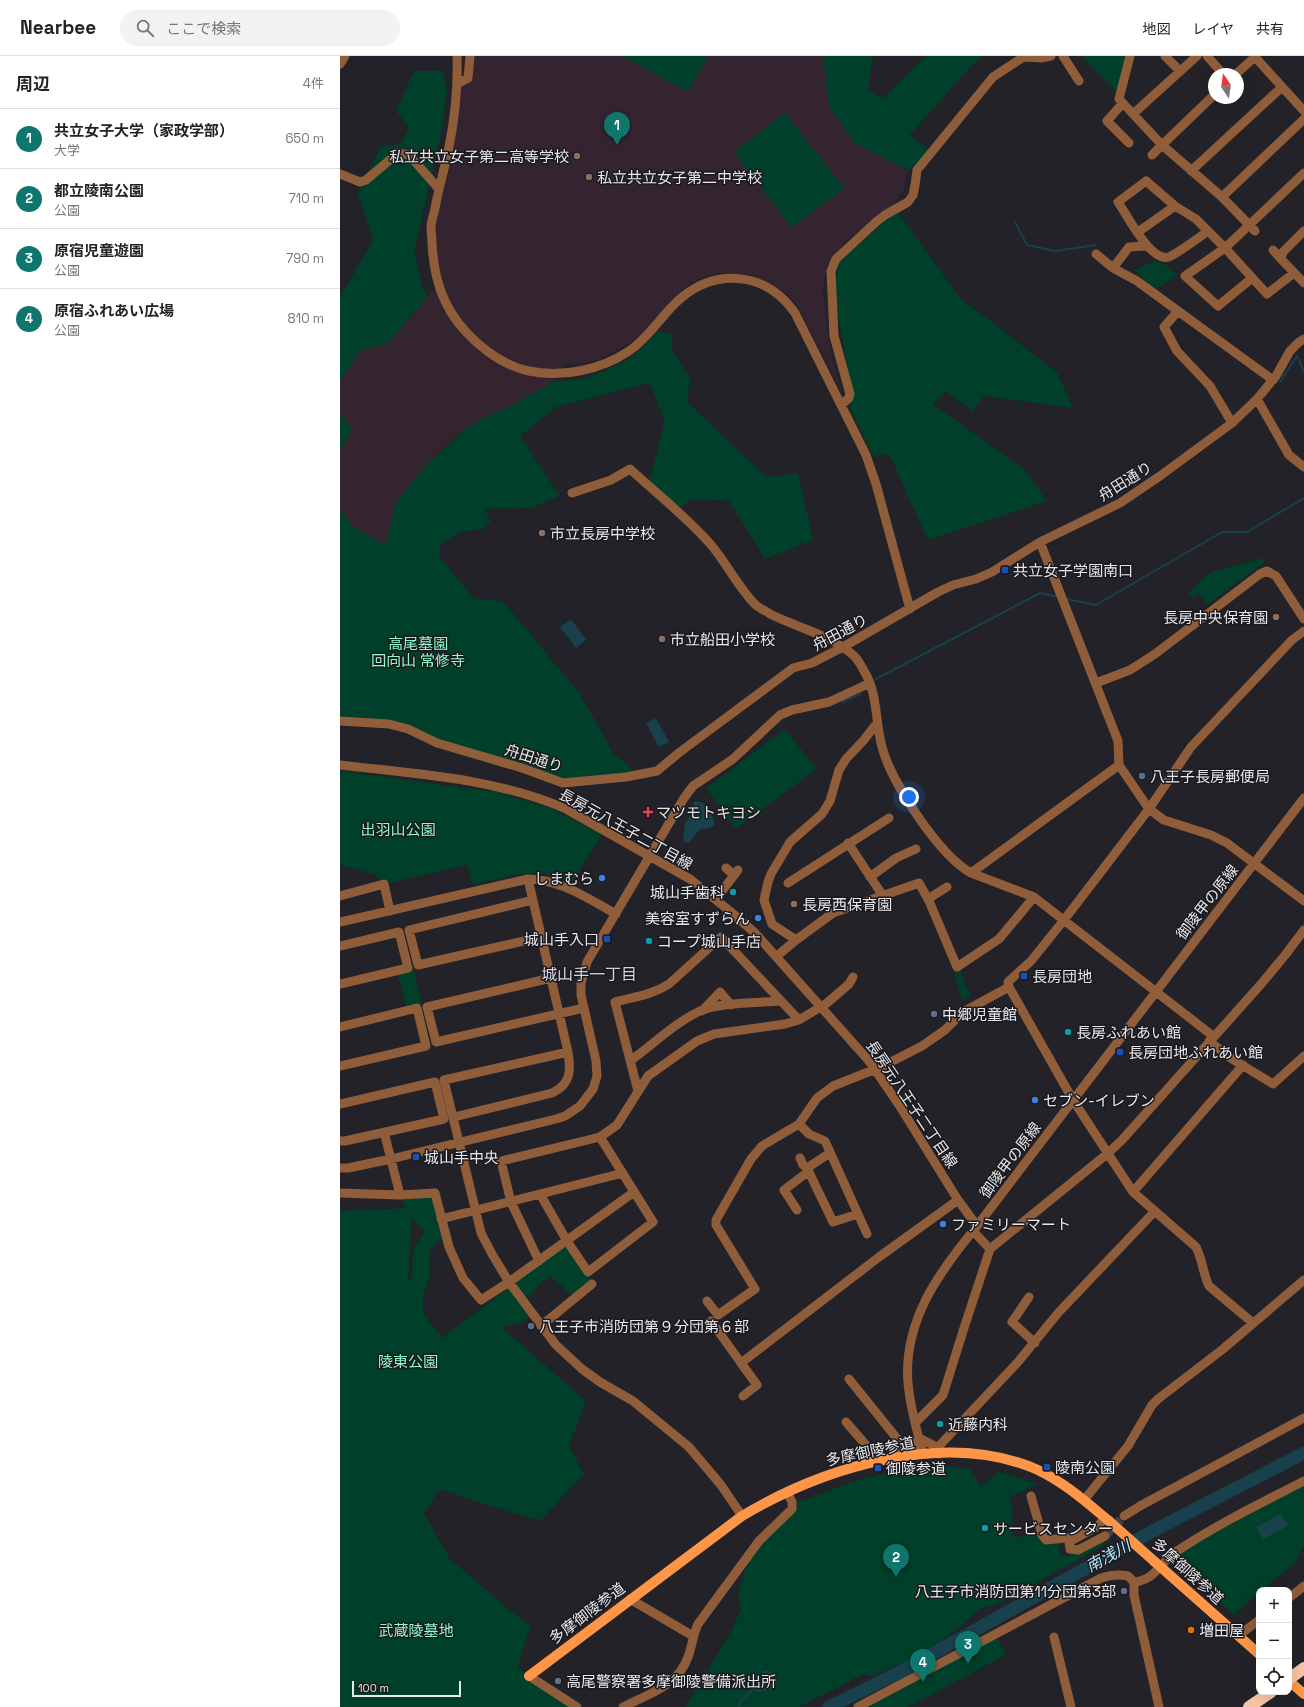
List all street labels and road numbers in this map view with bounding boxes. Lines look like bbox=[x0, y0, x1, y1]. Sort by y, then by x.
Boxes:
street label: 舟田通り bbox=[1095, 457, 1155, 505]
street label: 舟田通り bbox=[809, 610, 871, 654]
street label: 舟田通り bbox=[503, 740, 565, 776]
street label: 長房元八王子二丁目線 bbox=[556, 784, 696, 874]
street label: 御陵甲の原線 bbox=[1172, 861, 1242, 943]
street label: 長房元八王子二丁目線 bbox=[862, 1037, 962, 1171]
street label: 御陵甲の原線 bbox=[975, 1118, 1045, 1202]
street label: 多摩御陵参道 bbox=[824, 1433, 916, 1469]
street label: 多摩御陵参道 bbox=[1148, 1534, 1228, 1608]
street label: 多摩御陵参道 bbox=[545, 1578, 629, 1648]

